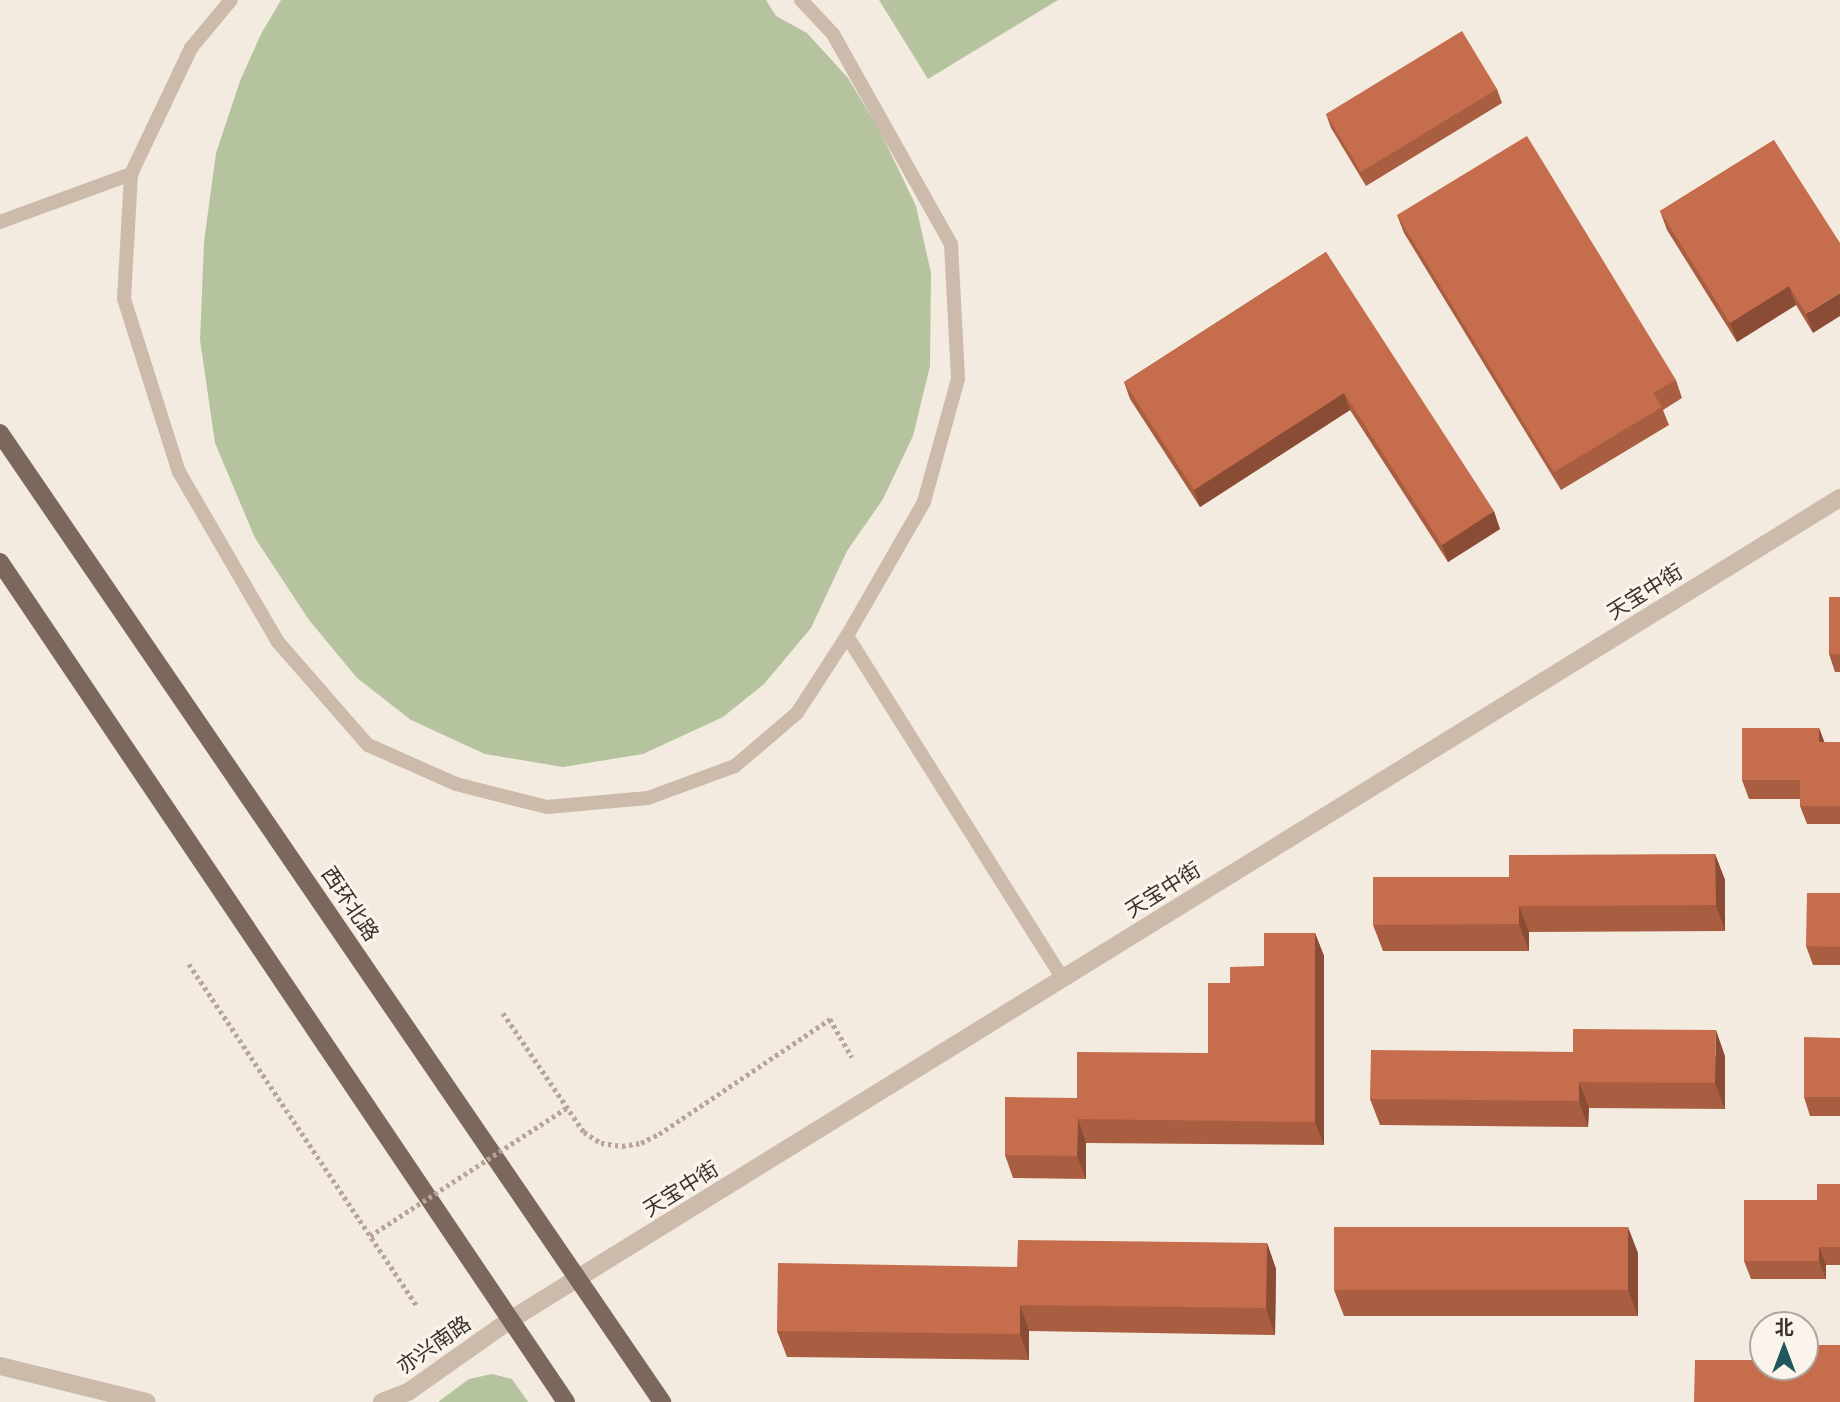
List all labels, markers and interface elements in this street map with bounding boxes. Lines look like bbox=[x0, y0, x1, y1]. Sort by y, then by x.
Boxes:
street label: 天宝中街 bbox=[1603, 559, 1687, 625]
street label: 天宝中街 bbox=[1121, 857, 1205, 923]
street label: 西环北路 bbox=[316, 862, 384, 946]
street label: 天宝中街 bbox=[639, 1156, 723, 1222]
street label: 亦兴南路 bbox=[392, 1311, 476, 1379]
north arrow bbox=[1749, 1311, 1819, 1381]
text: 北 bbox=[1774, 1315, 1794, 1339]

